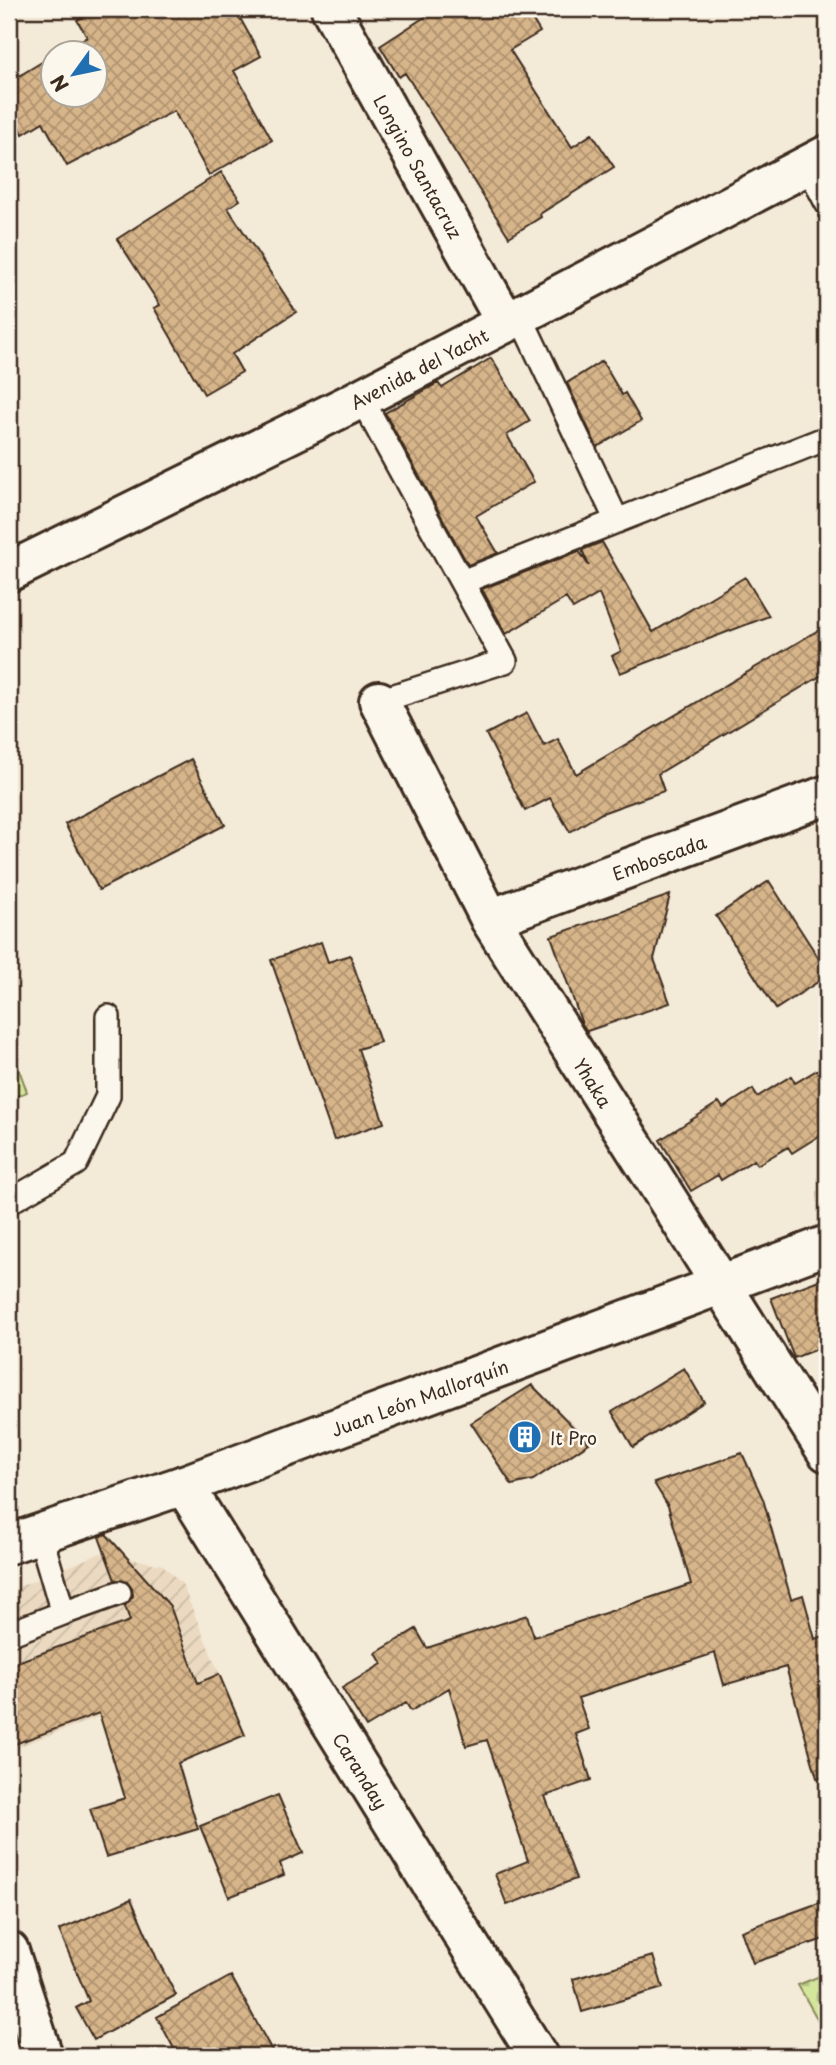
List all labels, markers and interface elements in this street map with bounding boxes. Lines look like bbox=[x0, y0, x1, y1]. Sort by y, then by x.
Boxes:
north arrow bbox=[38, 38, 108, 108]
text: N bbox=[43, 70, 75, 98]
street label: Longino Santacruz bbox=[368, 89, 470, 244]
street label: Avenida del Yacht bbox=[345, 321, 493, 415]
street label: Emboscada bbox=[608, 827, 710, 886]
street label: Yhaka bbox=[568, 1052, 620, 1113]
street label: Juan León Mallorquín bbox=[327, 1352, 512, 1443]
building icon: It Pro bbox=[506, 1418, 544, 1456]
place label: It Pro bbox=[550, 1424, 597, 1451]
street label: Caranday bbox=[327, 1727, 395, 1814]

